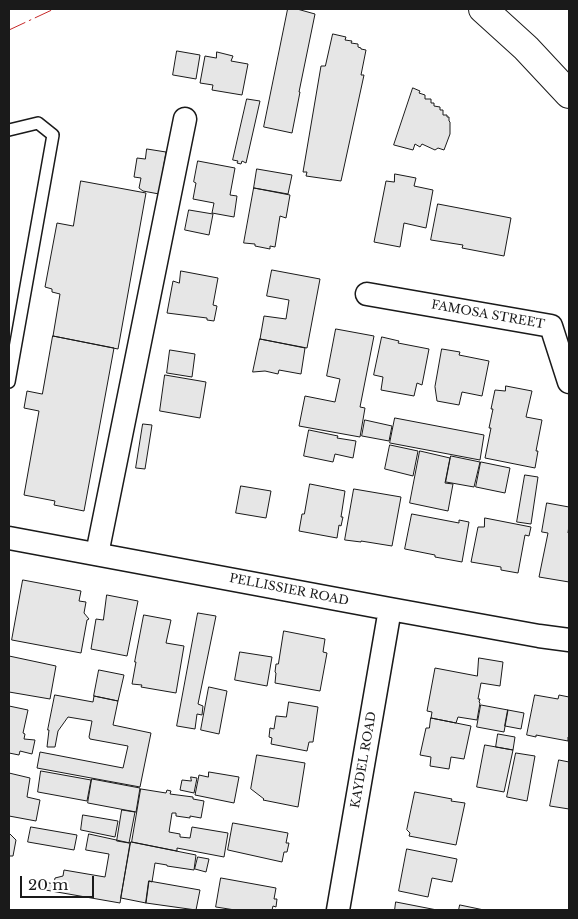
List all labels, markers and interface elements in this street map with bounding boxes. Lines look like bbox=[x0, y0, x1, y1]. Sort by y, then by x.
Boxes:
street label: FAMOSA STREET bbox=[430, 298, 546, 332]
street label: PELLISSIER ROAD bbox=[228, 571, 350, 609]
street label: KAYDEL ROAD bbox=[348, 710, 380, 810]
scale bar bbox=[22, 866, 96, 898]
text: 20 m bbox=[28, 875, 68, 894]

